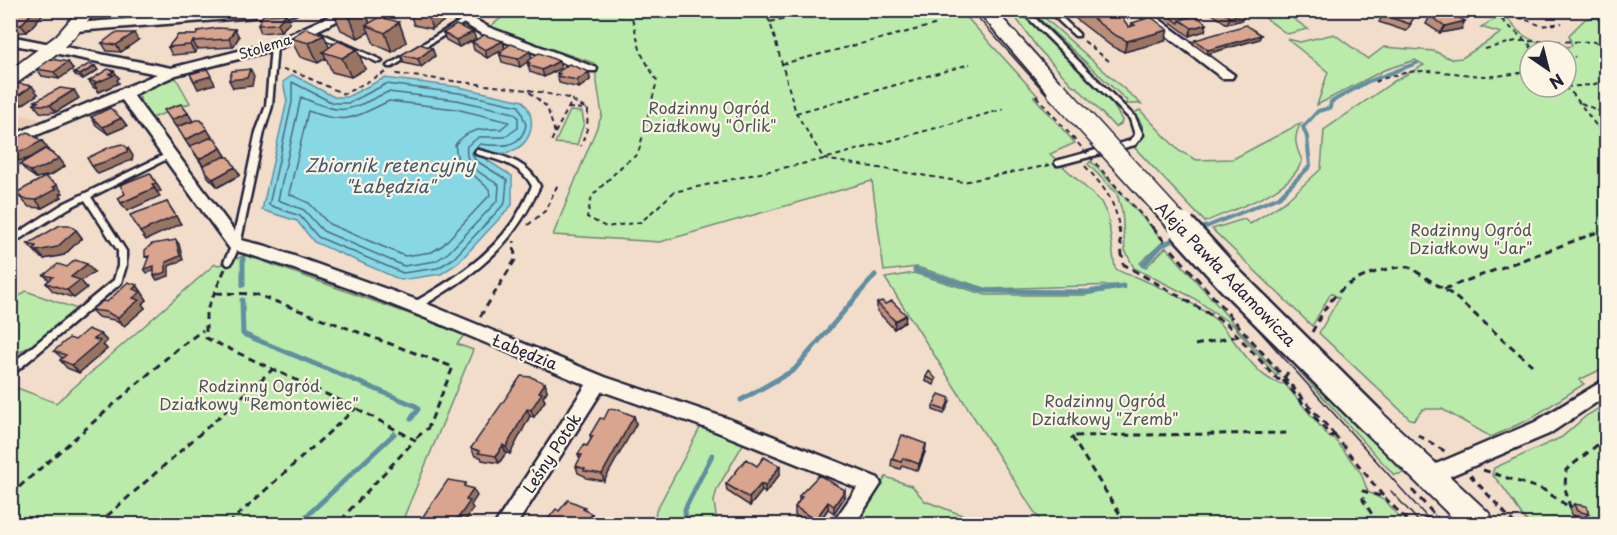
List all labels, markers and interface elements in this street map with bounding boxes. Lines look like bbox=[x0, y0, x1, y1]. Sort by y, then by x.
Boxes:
street label: Stolema bbox=[236, 28, 294, 65]
north arrow bbox=[1518, 39, 1578, 99]
text: N bbox=[1545, 69, 1569, 96]
park label: Rodzinny Ogród Działkowy "Orlik" bbox=[641, 95, 777, 137]
water label: Zbiornik retencyjny "Łabędzia" bbox=[305, 151, 477, 199]
street label: Aleja Pawła Adamowicza bbox=[1151, 195, 1302, 351]
park label: Rodzinny Ogród Działkowy "Jar" bbox=[1409, 217, 1533, 259]
street label: Łabędzia bbox=[488, 327, 562, 375]
park label: Rodzinny Ogród Działkowy "Remontowiec" bbox=[159, 373, 359, 415]
park label: Rodzinny Ogród Działkowy "Zremb" bbox=[1031, 388, 1179, 430]
street label: Leśny Potok bbox=[516, 407, 586, 497]

